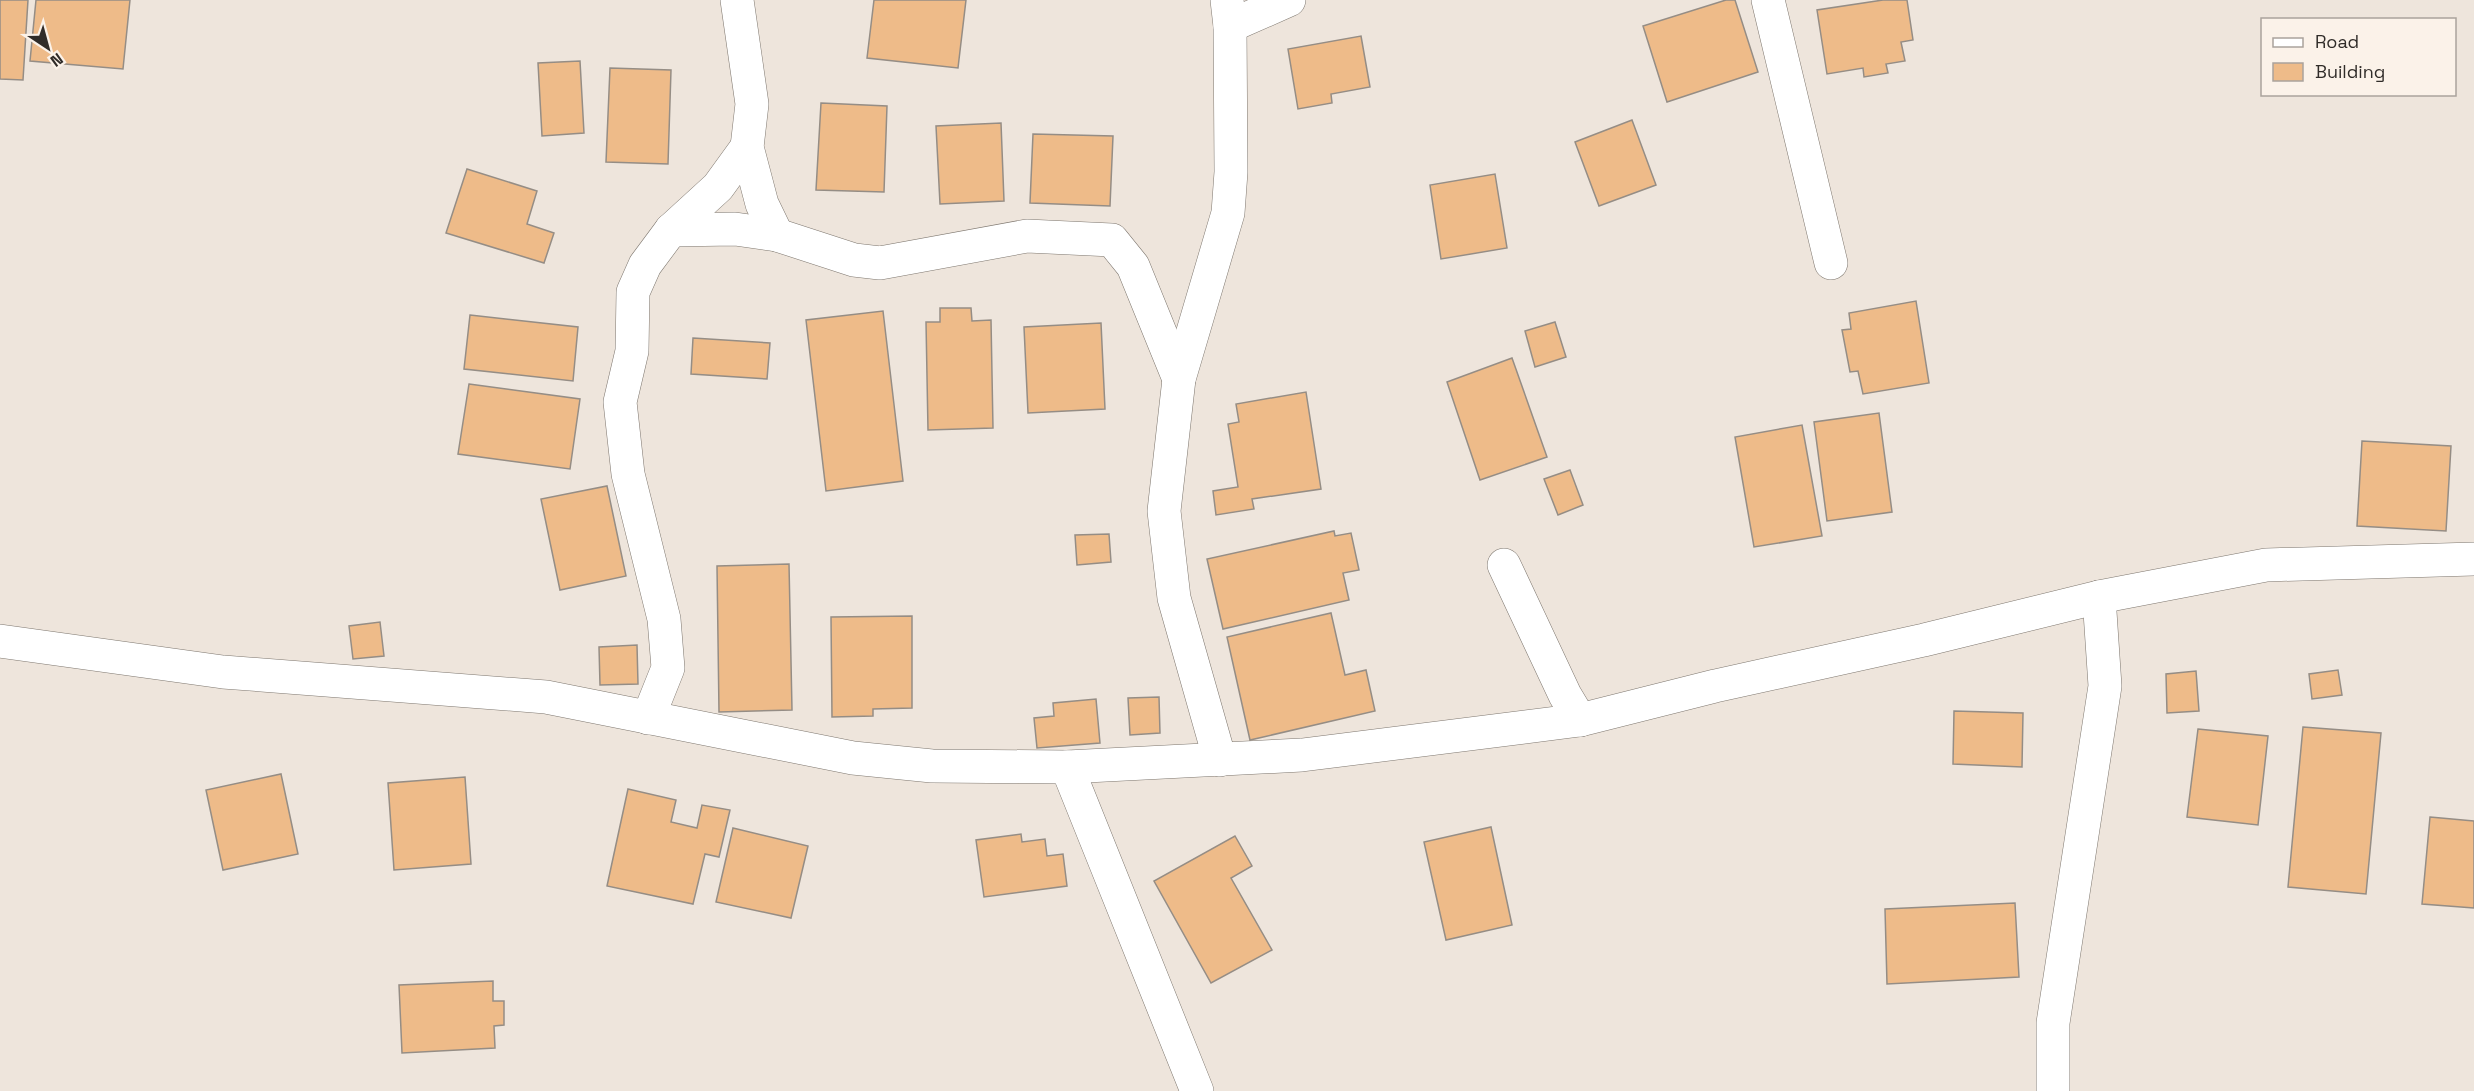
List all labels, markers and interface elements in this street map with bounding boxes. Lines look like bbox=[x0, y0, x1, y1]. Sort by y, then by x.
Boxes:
north arrow bbox=[18, 18, 78, 78]
legend bbox=[2261, 18, 2456, 96]
text: Road bbox=[2315, 30, 2359, 53]
text: N bbox=[46, 48, 67, 71]
text: Building bbox=[2315, 60, 2385, 83]

